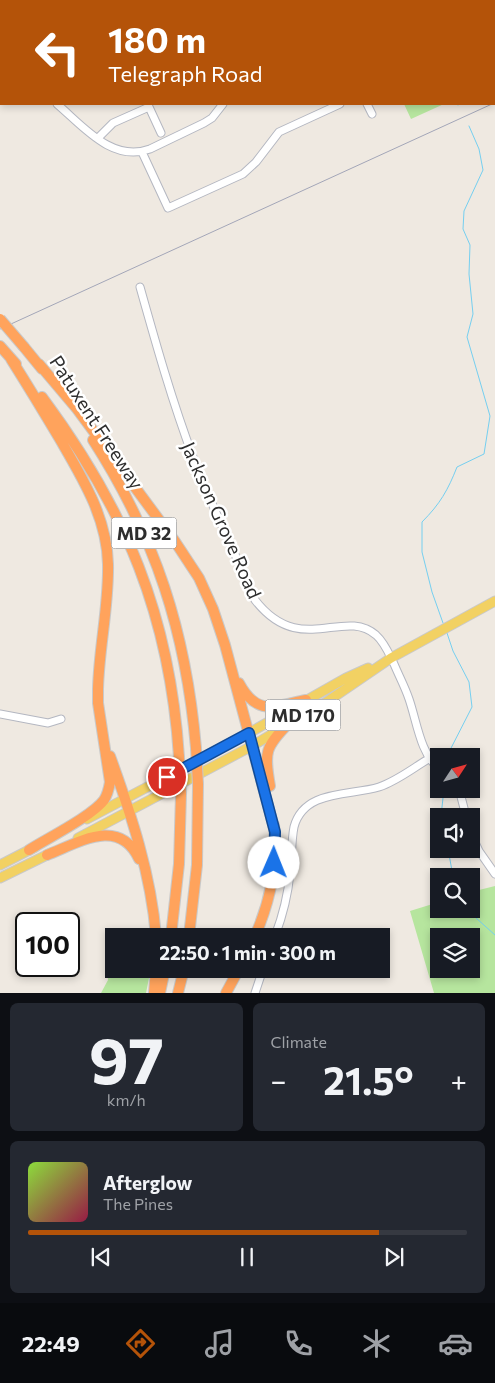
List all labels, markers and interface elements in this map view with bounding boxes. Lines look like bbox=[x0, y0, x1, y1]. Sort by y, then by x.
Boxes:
text: 180 m bbox=[108, 17, 206, 60]
icon: left bbox=[25, 20, 90, 85]
text: Telegraph Road bbox=[108, 60, 262, 87]
street label: Patuxent Freeway bbox=[45, 351, 149, 493]
street label: Jackson Grove Road bbox=[177, 438, 267, 602]
road number: MD 32 bbox=[112, 518, 176, 548]
road number: MD 170 bbox=[266, 700, 340, 730]
north arrow bbox=[430, 748, 480, 798]
map controls bbox=[430, 748, 480, 978]
pin bbox=[146, 756, 188, 798]
icon: arrive bbox=[153, 763, 181, 791]
button: sound bbox=[430, 808, 480, 858]
position arrow bbox=[247, 836, 299, 888]
button: search bbox=[430, 868, 480, 918]
speed limit sign: 100 bbox=[15, 912, 80, 977]
button: layers bbox=[430, 928, 480, 978]
text: 22:50 · 1 min · 300 m bbox=[159, 941, 336, 964]
text: 97 bbox=[89, 1018, 164, 1097]
text: Climate bbox=[271, 1032, 327, 1051]
text: 21.5° bbox=[323, 1056, 414, 1103]
text: − bbox=[271, 1063, 286, 1097]
text: + bbox=[451, 1063, 467, 1097]
text: km/h bbox=[107, 1090, 146, 1109]
text: Afterglow bbox=[103, 1171, 192, 1194]
text: The Pines bbox=[103, 1194, 173, 1213]
icon: previous bbox=[87, 1243, 115, 1271]
icon: pause bbox=[233, 1243, 261, 1271]
icon: next bbox=[380, 1243, 408, 1271]
icon: directions bbox=[123, 1326, 158, 1361]
icon: music bbox=[202, 1326, 237, 1361]
icon: phone bbox=[281, 1326, 316, 1361]
icon: climate bbox=[359, 1326, 394, 1361]
icon: car bbox=[438, 1326, 473, 1361]
text: 22:49 bbox=[22, 1330, 80, 1357]

